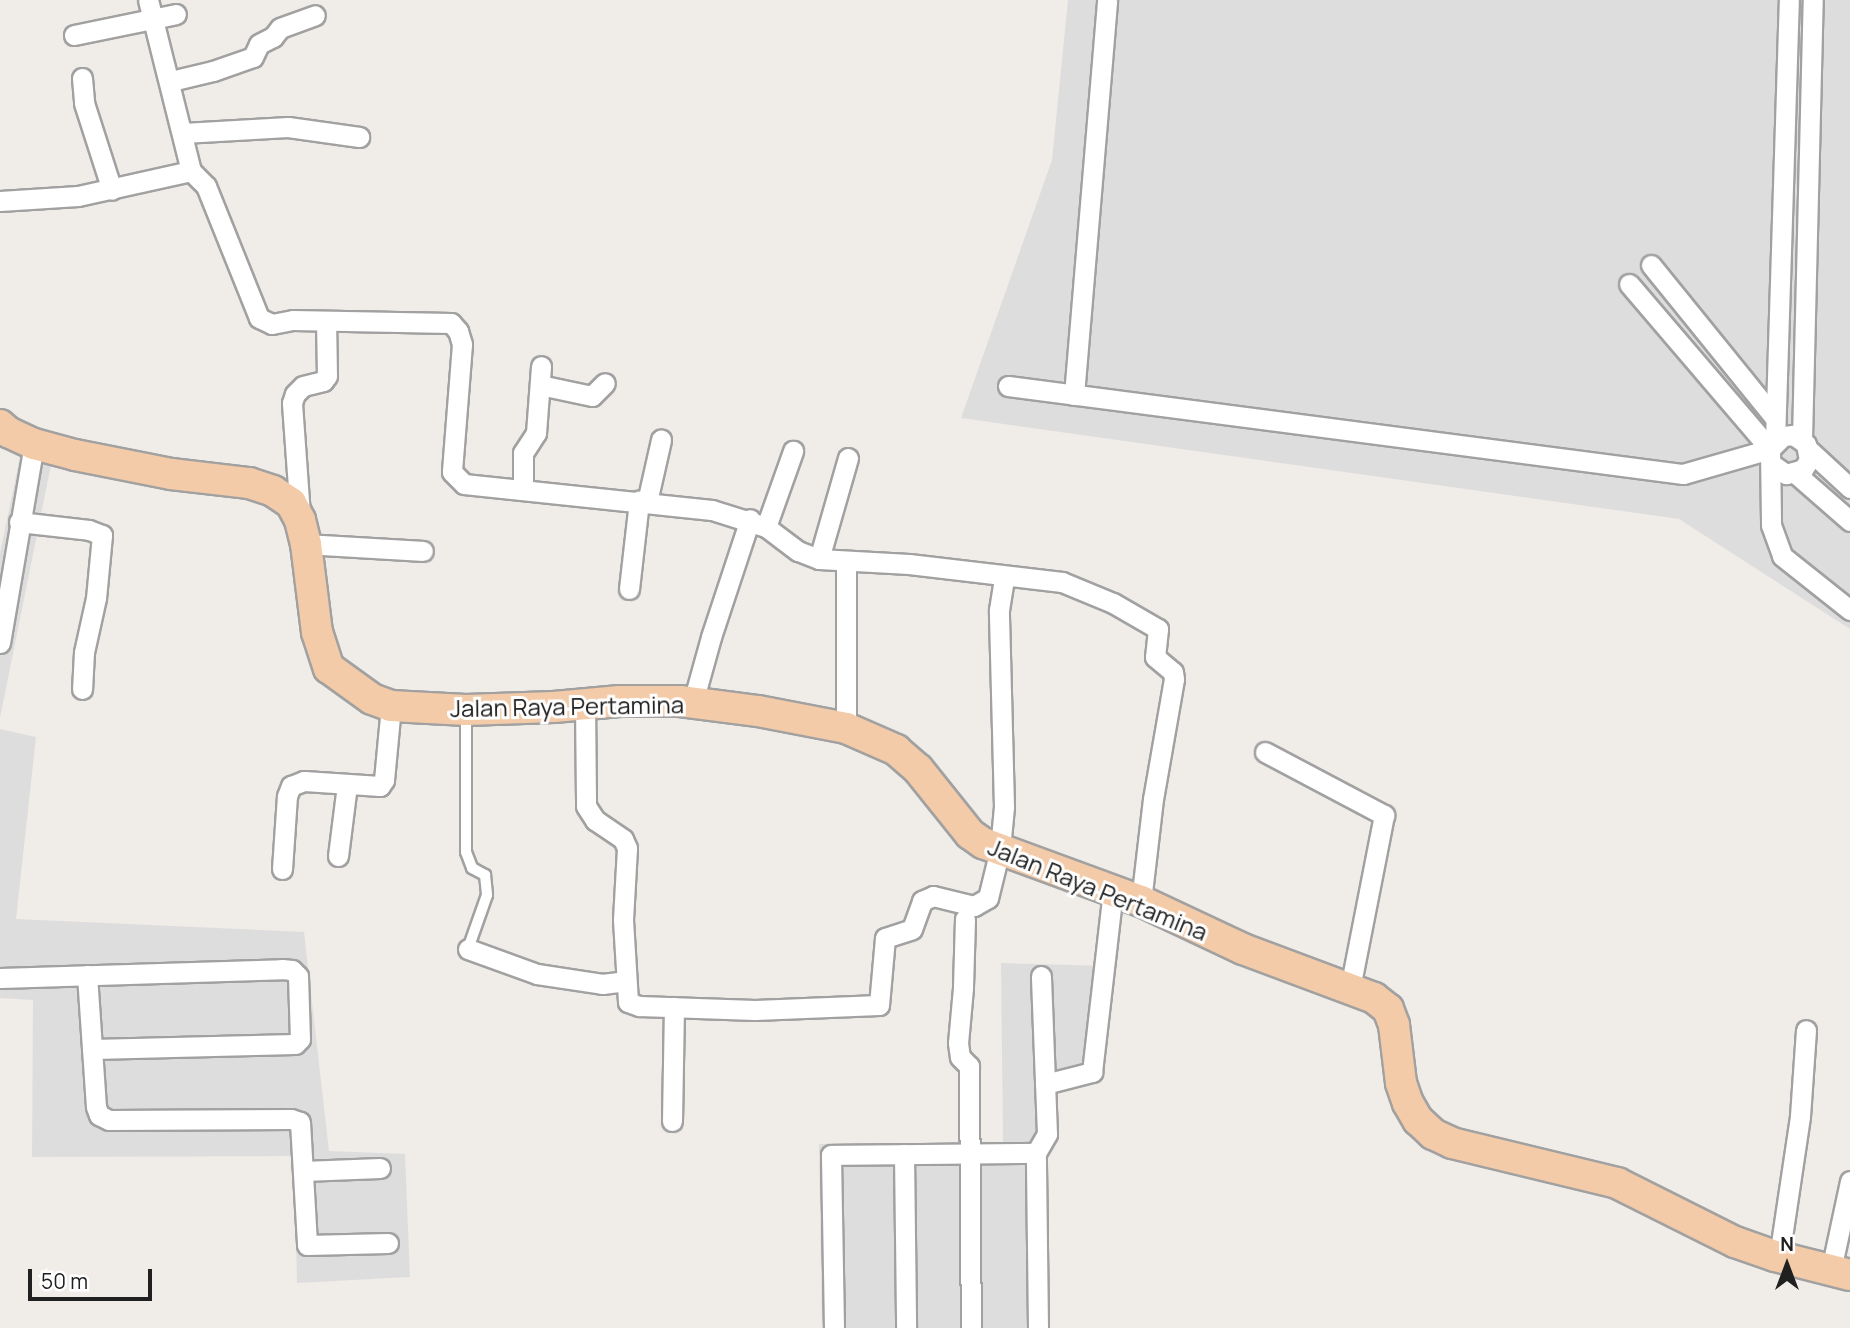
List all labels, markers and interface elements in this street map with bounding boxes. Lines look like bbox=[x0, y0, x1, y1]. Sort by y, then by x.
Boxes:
street label: Jalan Raya Pertamina bbox=[450, 690, 684, 722]
street label: Jalan Raya Pertamina bbox=[984, 832, 1212, 946]
north arrow bbox=[1752, 1230, 1822, 1300]
text: N bbox=[1780, 1231, 1794, 1257]
scale bar bbox=[32, 1254, 156, 1298]
text: 50 m bbox=[41, 1267, 88, 1295]

